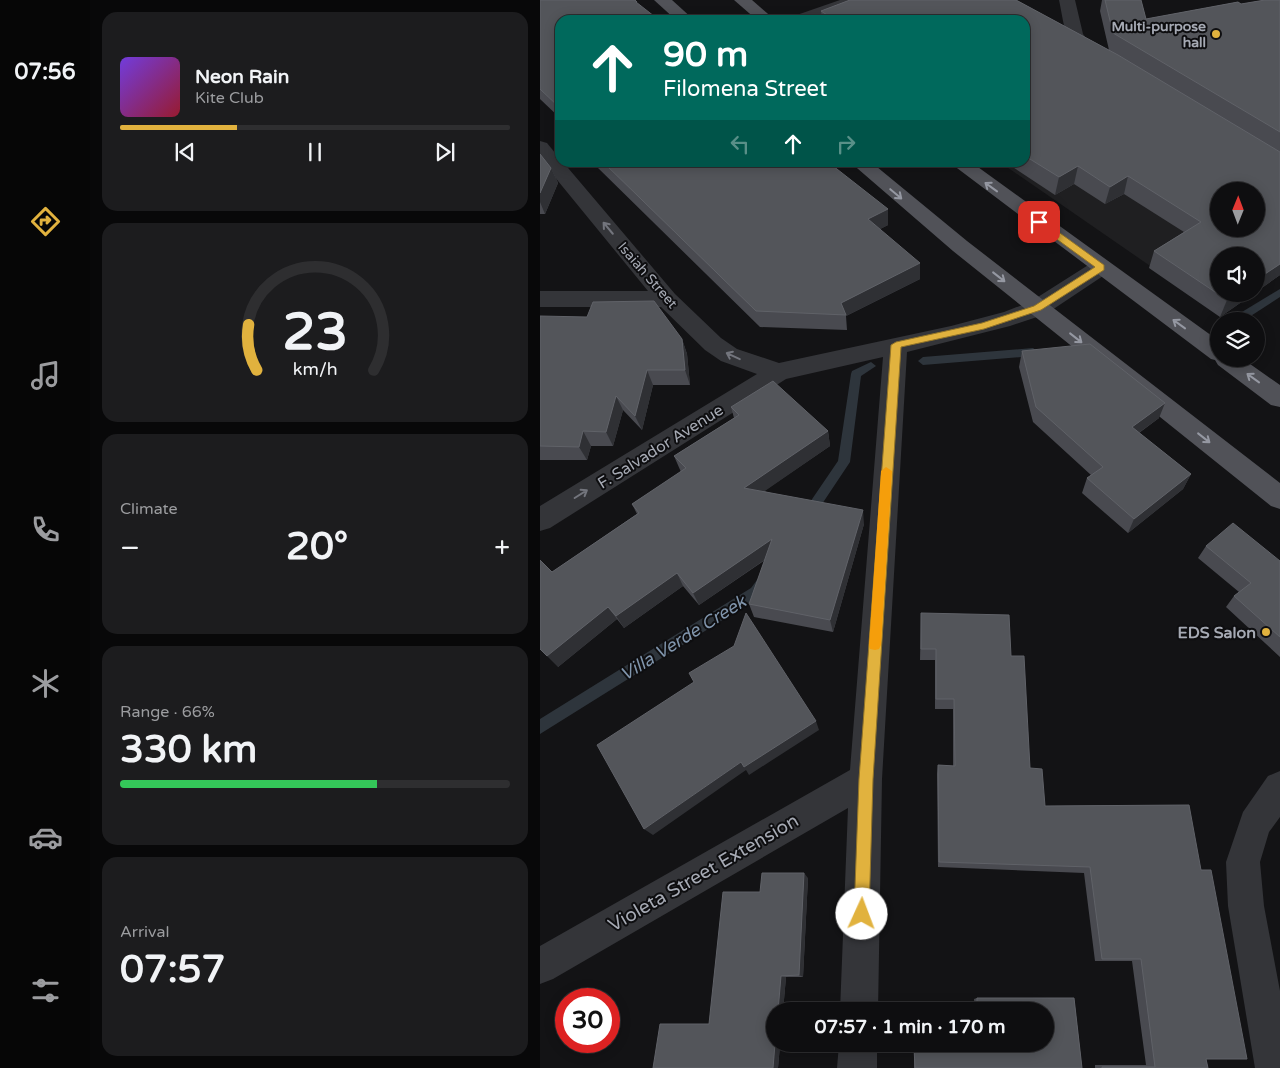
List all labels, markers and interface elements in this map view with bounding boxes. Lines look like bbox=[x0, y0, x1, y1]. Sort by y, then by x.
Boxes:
place label: Multi-purpose hall bbox=[1111, 18, 1206, 51]
marker: Multi-purpose hall bbox=[1210, 28, 1222, 40]
text: 90 m bbox=[663, 34, 748, 76]
icon: ahead bbox=[580, 35, 645, 100]
text: 07:56 bbox=[15, 59, 75, 85]
text: Neon Rain bbox=[195, 66, 289, 88]
text: Filomena Street bbox=[663, 76, 827, 102]
text: Kite Club bbox=[195, 88, 264, 108]
icon: left bbox=[726, 130, 754, 158]
icon: ahead bbox=[779, 130, 807, 158]
icon: right bbox=[832, 130, 860, 158]
icon: previous bbox=[171, 138, 199, 166]
icon: pause bbox=[301, 138, 329, 166]
icon: next bbox=[431, 138, 459, 166]
one-way arrow bbox=[984, 182, 998, 192]
north arrow bbox=[1210, 182, 1265, 238]
map controls bbox=[1210, 182, 1265, 367]
one-way arrow bbox=[889, 188, 902, 199]
pin bbox=[1018, 201, 1060, 243]
icon: directions bbox=[28, 204, 63, 239]
icon: arrive bbox=[1025, 208, 1053, 236]
one-way arrow bbox=[602, 222, 614, 235]
street label: Isaiah Street bbox=[614, 239, 681, 312]
button: sound bbox=[1210, 247, 1265, 302]
one-way arrow bbox=[992, 271, 1005, 282]
text: 23 bbox=[282, 301, 348, 364]
button: layers bbox=[1210, 312, 1265, 367]
one-way arrow bbox=[1173, 319, 1186, 330]
one-way arrow bbox=[1069, 332, 1082, 343]
one-way arrow bbox=[726, 351, 741, 360]
icon: music bbox=[28, 358, 63, 393]
text: km/h bbox=[293, 359, 337, 380]
one-way arrow bbox=[1247, 373, 1260, 384]
street label: F. Salvador Avenue bbox=[594, 400, 727, 494]
one-way arrow bbox=[1197, 433, 1210, 444]
one-way arrow bbox=[574, 488, 588, 498]
text: Climate bbox=[120, 499, 178, 519]
icon: phone bbox=[28, 512, 63, 547]
text: 20° bbox=[286, 524, 348, 570]
text: − bbox=[120, 531, 140, 565]
text: + bbox=[494, 531, 510, 565]
water label: Villa Verde Creek bbox=[616, 590, 751, 686]
place label: EDS Salon bbox=[1177, 623, 1256, 643]
marker: EDS Salon bbox=[1260, 626, 1272, 638]
icon: climate bbox=[28, 666, 63, 701]
text: Range · 66% bbox=[120, 702, 215, 722]
text: 330 km bbox=[120, 727, 257, 773]
street label: Violeta Street Extension bbox=[605, 809, 802, 936]
icon: car bbox=[28, 820, 63, 855]
position arrow bbox=[835, 887, 887, 939]
text: Arrival bbox=[120, 922, 169, 942]
text: 07:57 bbox=[120, 947, 225, 993]
icon: filters bbox=[28, 973, 63, 1008]
speed limit sign: 30 bbox=[555, 988, 620, 1053]
text: 07:57 · 1 min · 170 m bbox=[814, 1016, 1006, 1038]

